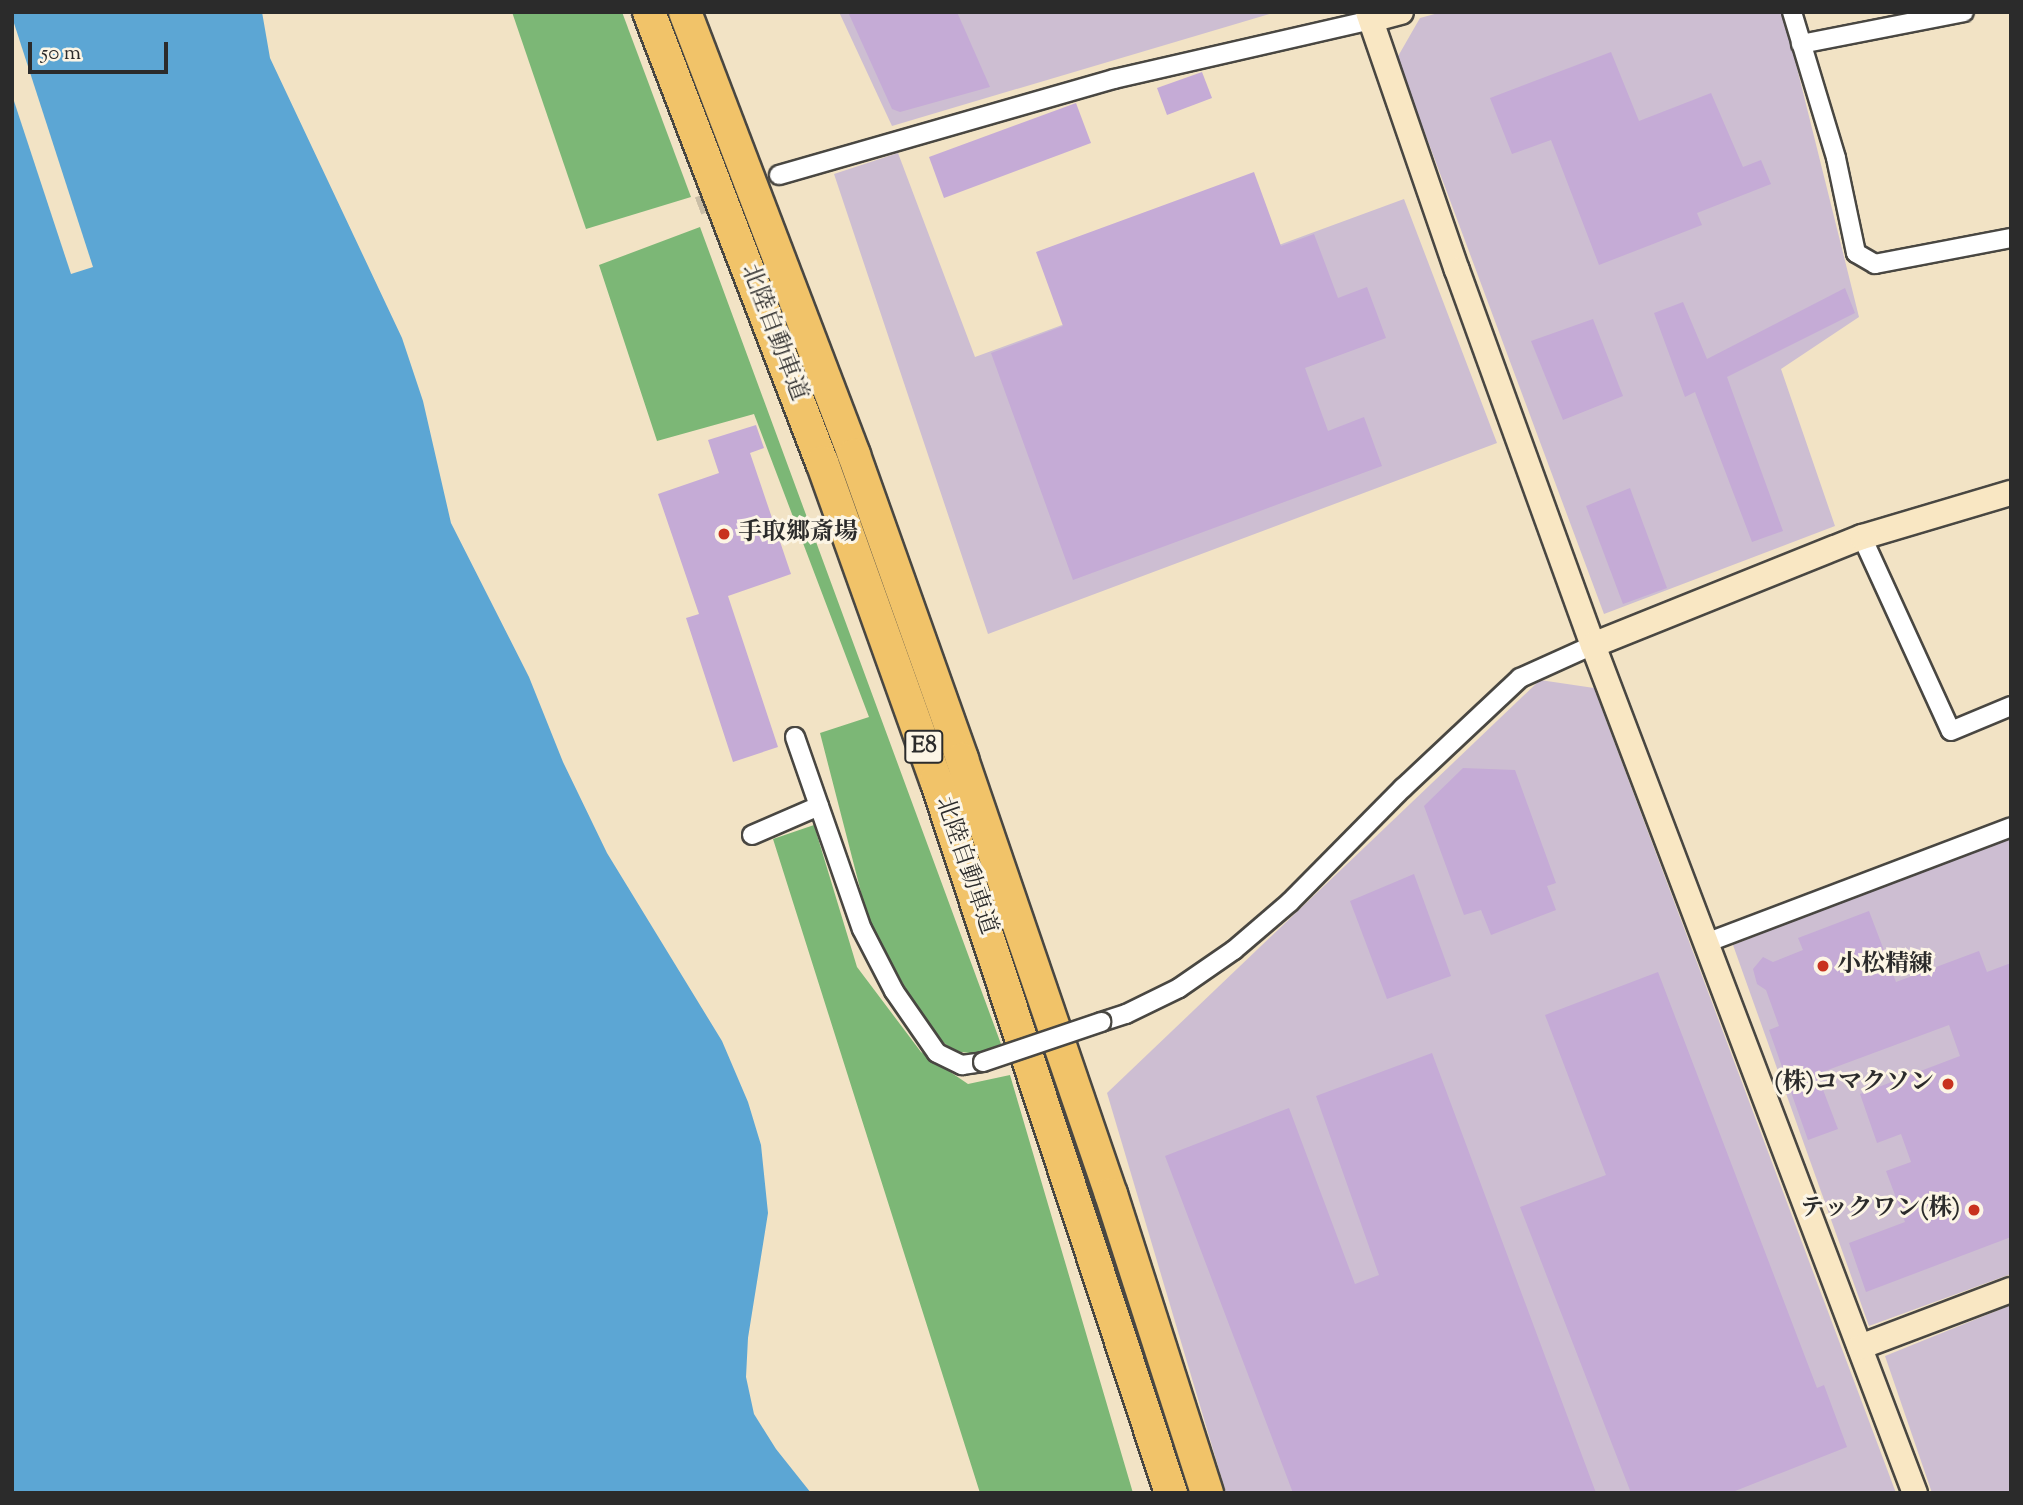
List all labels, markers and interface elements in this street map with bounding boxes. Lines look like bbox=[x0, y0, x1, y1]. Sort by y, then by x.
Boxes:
scale bar bbox=[32, 28, 172, 72]
text: 50 m bbox=[41, 39, 81, 69]
street label: 北陸自動車道 bbox=[734, 261, 812, 405]
place label: 手取郷斎場 bbox=[738, 520, 858, 548]
marker: 手取郷斎場 bbox=[716, 526, 732, 542]
road number: E8 bbox=[903, 727, 945, 766]
street label: 北陸自動車道 bbox=[928, 793, 1002, 939]
place label: 小松精練 bbox=[1837, 952, 1933, 980]
marker: 小松精練 bbox=[1815, 958, 1831, 974]
place label: (株)コマクソン bbox=[1774, 1070, 1934, 1098]
marker: (株)コマクソン bbox=[1940, 1076, 1956, 1092]
place label: テックワン(株) bbox=[1800, 1196, 1960, 1224]
marker: テックワン(株) bbox=[1966, 1202, 1982, 1218]

